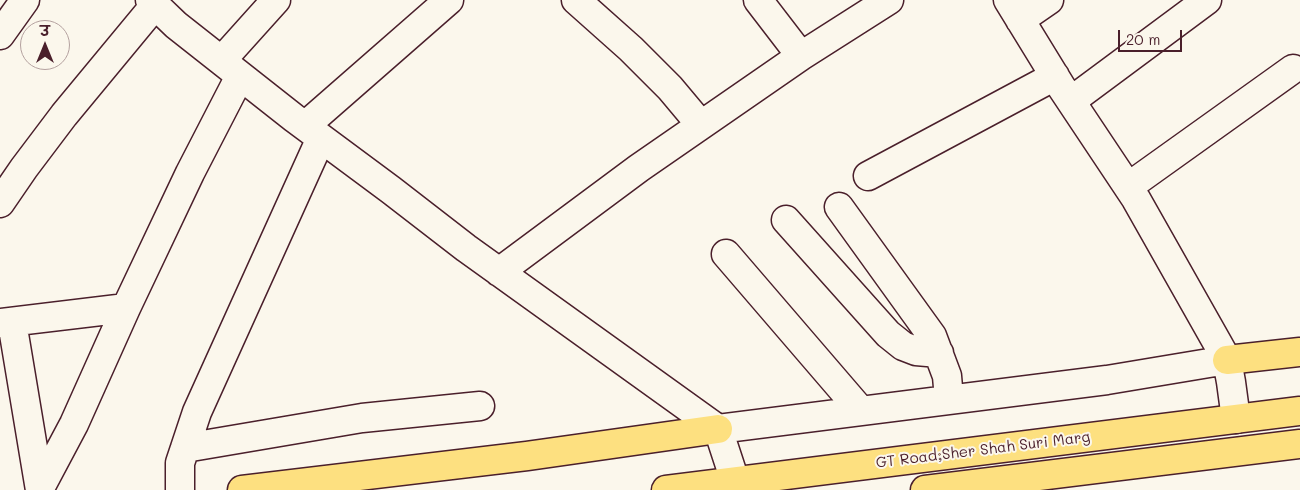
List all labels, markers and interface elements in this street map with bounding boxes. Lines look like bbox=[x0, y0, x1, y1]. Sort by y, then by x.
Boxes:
north arrow bbox=[20, 20, 70, 70]
scale bar bbox=[1120, 20, 1184, 52]
text: उ bbox=[40, 21, 50, 40]
text: 20 m bbox=[1126, 29, 1160, 49]
street label: GT Road;Sher Shah Suri Marg bbox=[875, 428, 1091, 472]

